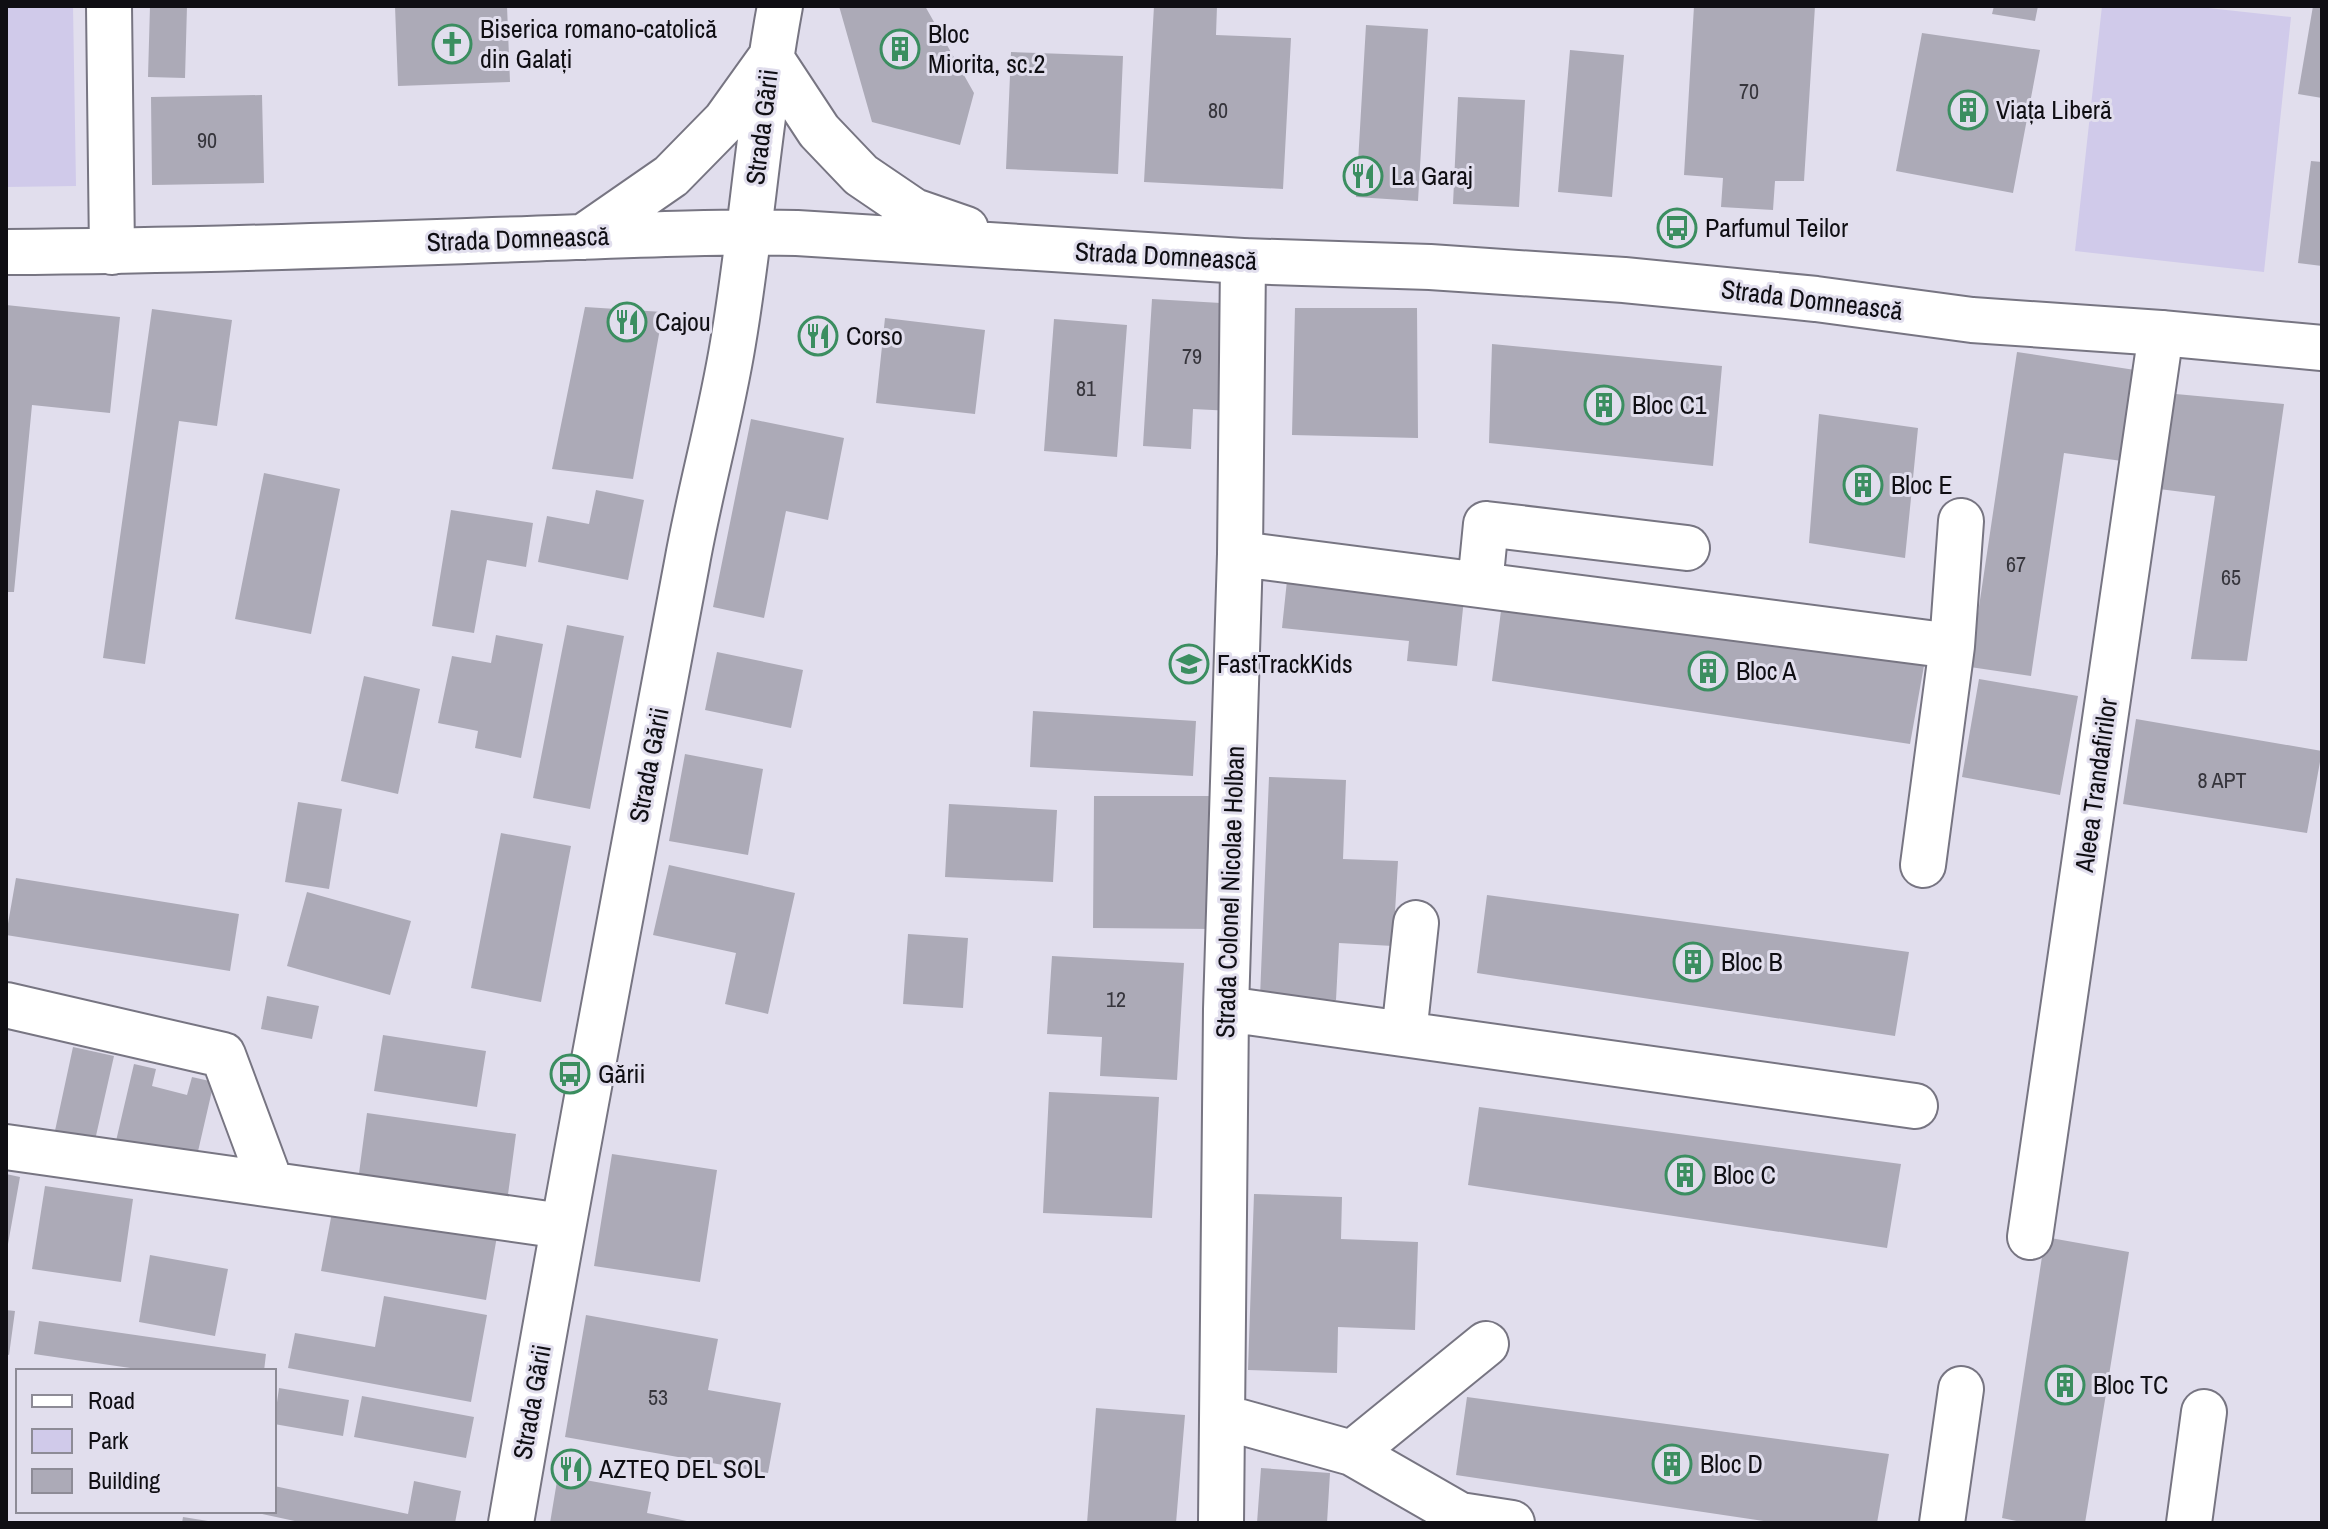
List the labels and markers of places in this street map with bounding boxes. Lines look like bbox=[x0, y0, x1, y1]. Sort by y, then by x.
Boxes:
place label: Biserica romano-catolică din Galați bbox=[480, 11, 717, 76]
place label: Bloc Miorita, sc.2 bbox=[928, 16, 1045, 81]
church icon: Biserica romano-catolică din Galați bbox=[431, 23, 473, 65]
building icon: Bloc Miorita, sc.2 bbox=[879, 28, 921, 70]
building icon: Viața Liberă bbox=[1947, 89, 1989, 131]
place label: Viața Liberă bbox=[1996, 92, 2112, 127]
restaurant icon: La Garaj bbox=[1342, 155, 1384, 197]
place label: La Garaj bbox=[1391, 158, 1473, 193]
bus stop icon: Parfumul Teilor bbox=[1656, 207, 1698, 249]
place label: Parfumul Teilor bbox=[1705, 210, 1848, 245]
restaurant icon: Cajou bbox=[606, 301, 648, 343]
place label: Cajou bbox=[655, 304, 711, 339]
restaurant icon: Corso bbox=[797, 315, 839, 357]
place label: Corso bbox=[846, 318, 903, 353]
building icon: Bloc C1 bbox=[1583, 384, 1625, 426]
place label: Bloc C1 bbox=[1632, 387, 1707, 422]
building icon: Bloc E bbox=[1842, 464, 1884, 506]
place label: Bloc E bbox=[1891, 467, 1953, 502]
school or university icon: FastTrackKids bbox=[1168, 643, 1210, 685]
place label: FastTrackKids bbox=[1217, 646, 1353, 681]
building icon: Bloc A bbox=[1687, 650, 1729, 692]
place label: Bloc A bbox=[1736, 653, 1797, 688]
building icon: Bloc B bbox=[1672, 941, 1714, 983]
place label: Bloc B bbox=[1721, 944, 1783, 979]
bus stop icon: Gării bbox=[549, 1053, 591, 1095]
place label: Gării bbox=[598, 1056, 645, 1091]
building icon: Bloc C bbox=[1664, 1154, 1706, 1196]
place label: Bloc C bbox=[1713, 1157, 1776, 1192]
building icon: Bloc TC bbox=[2044, 1364, 2086, 1406]
place label: Bloc TC bbox=[2093, 1367, 2168, 1402]
building icon: Bloc D bbox=[1651, 1443, 1693, 1485]
place label: Bloc D bbox=[1700, 1446, 1763, 1481]
restaurant icon: AZTEQ DEL SOL bbox=[550, 1448, 592, 1490]
place label: AZTEQ DEL SOL bbox=[598, 1451, 765, 1486]

